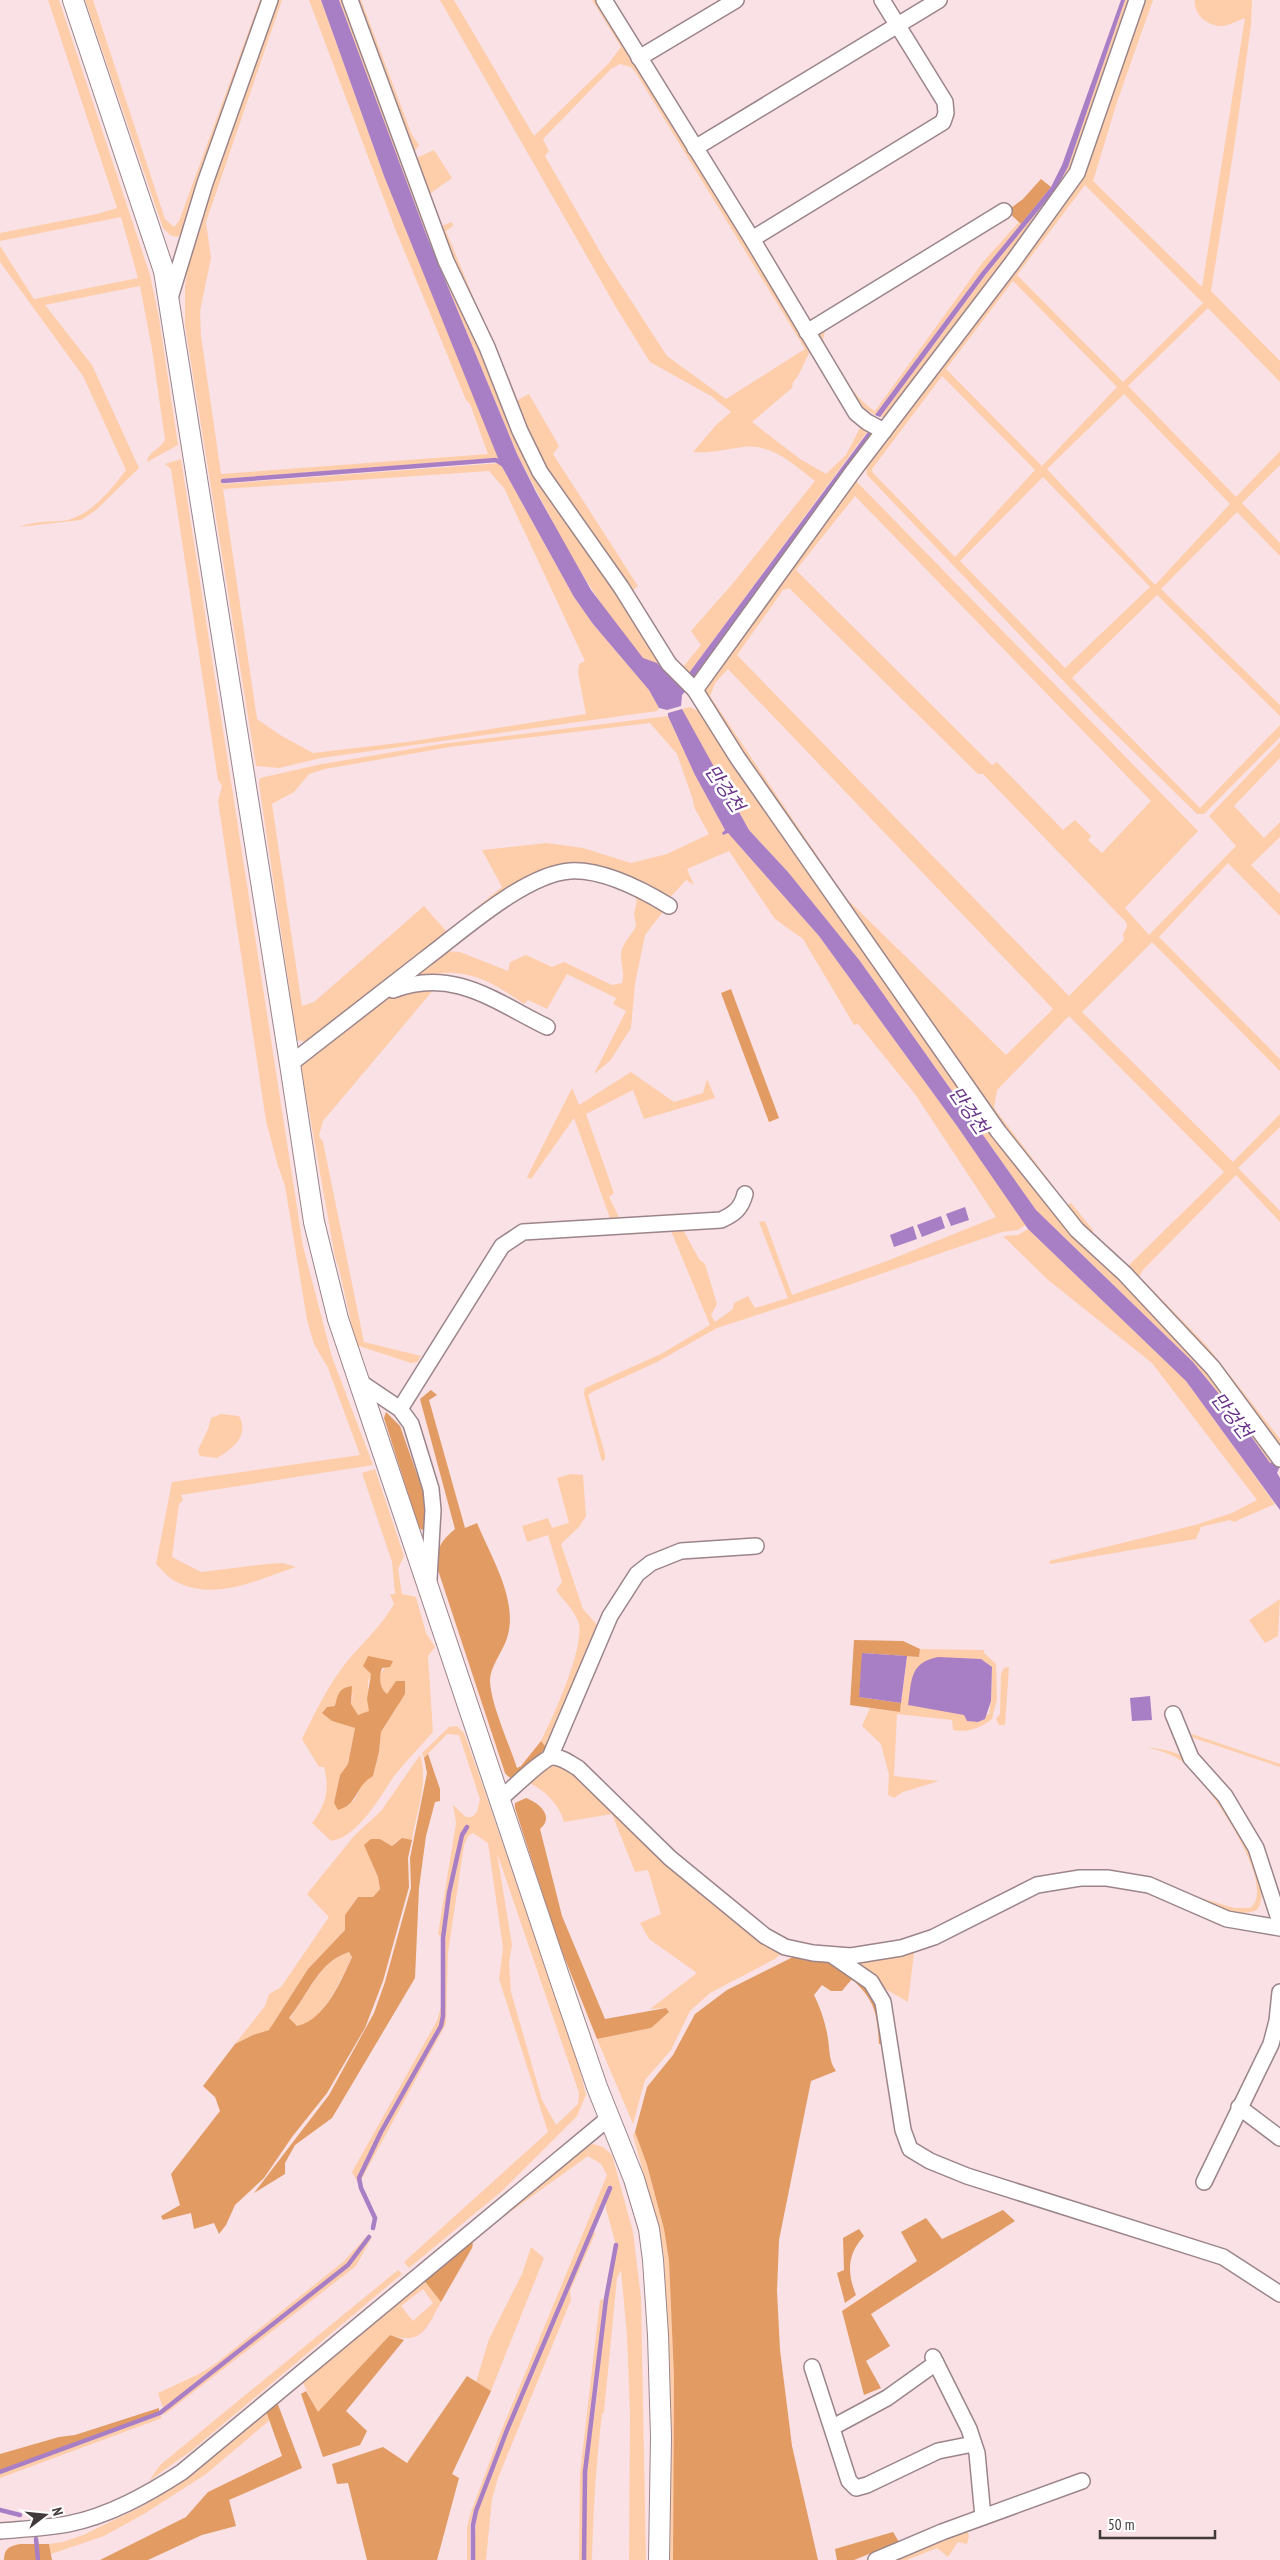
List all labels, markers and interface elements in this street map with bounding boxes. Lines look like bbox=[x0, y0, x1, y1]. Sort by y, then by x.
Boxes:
water label: 만겅천 bbox=[700, 760, 751, 818]
water label: 만겅천 bbox=[944, 1082, 995, 1140]
water label: 만겅천 bbox=[1206, 1387, 1259, 1444]
north arrow bbox=[20, 2490, 70, 2540]
text: N bbox=[48, 2505, 67, 2518]
scale bar bbox=[1100, 2508, 1215, 2540]
text: 50 m bbox=[1108, 2515, 1134, 2534]

